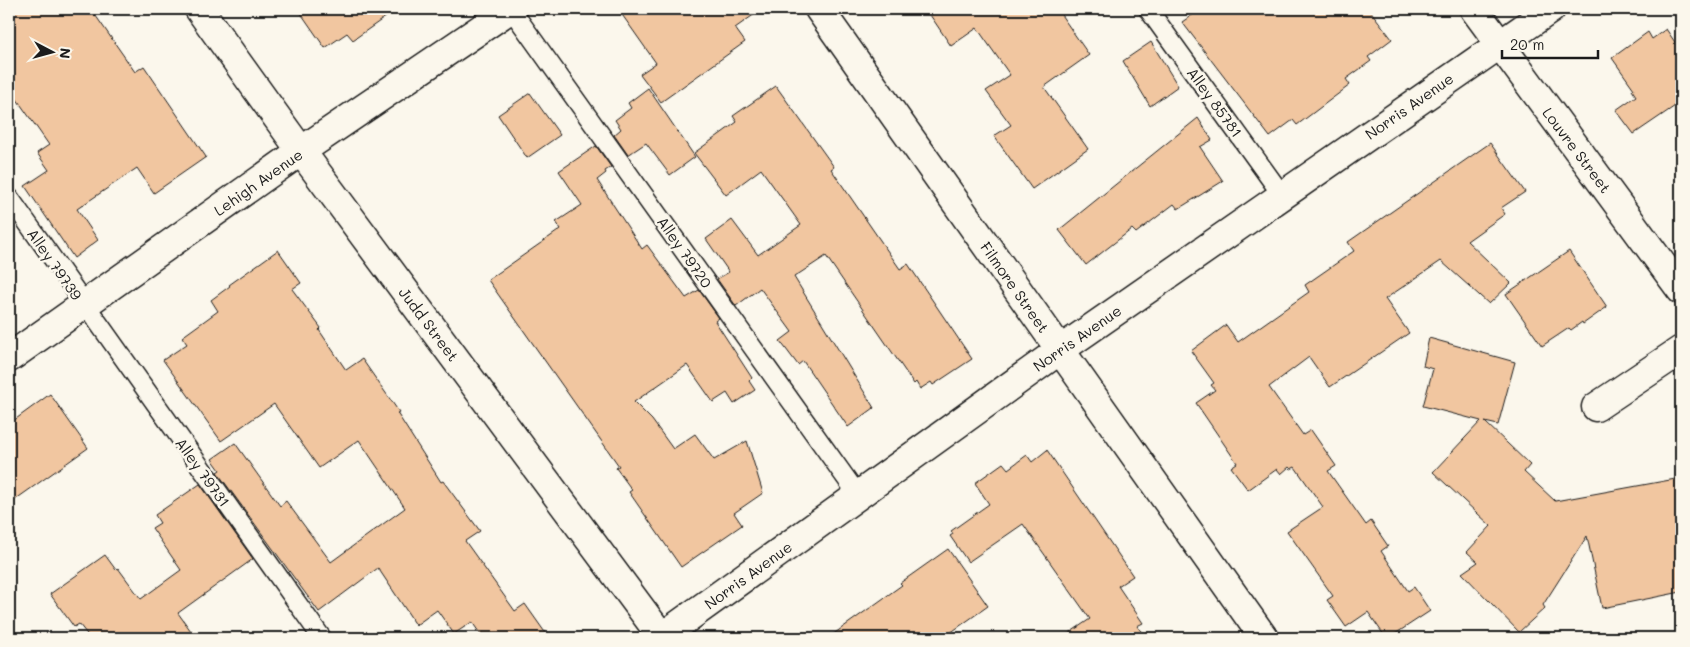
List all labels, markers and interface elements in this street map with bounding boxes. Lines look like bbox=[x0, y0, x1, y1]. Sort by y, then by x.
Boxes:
north arrow bbox=[28, 28, 78, 78]
scale bar bbox=[1502, 28, 1599, 60]
text: 20 m bbox=[1510, 34, 1544, 54]
text: N bbox=[55, 47, 75, 60]
street label: Alley 85781 bbox=[1183, 63, 1247, 141]
street label: Norris Avenue bbox=[1361, 68, 1457, 144]
street label: Louvre Street bbox=[1538, 103, 1616, 197]
street label: Lehigh Avenue bbox=[210, 144, 306, 220]
street label: Alley 79720 bbox=[653, 212, 717, 292]
street label: Alley 79739 bbox=[23, 224, 87, 304]
street label: Filmore Street bbox=[976, 237, 1054, 337]
street label: Judd Street bbox=[395, 283, 463, 365]
street label: Norris Avenue bbox=[1029, 300, 1125, 376]
street label: Alley 79731 bbox=[171, 433, 235, 511]
street label: Norris Avenue bbox=[700, 536, 796, 614]

